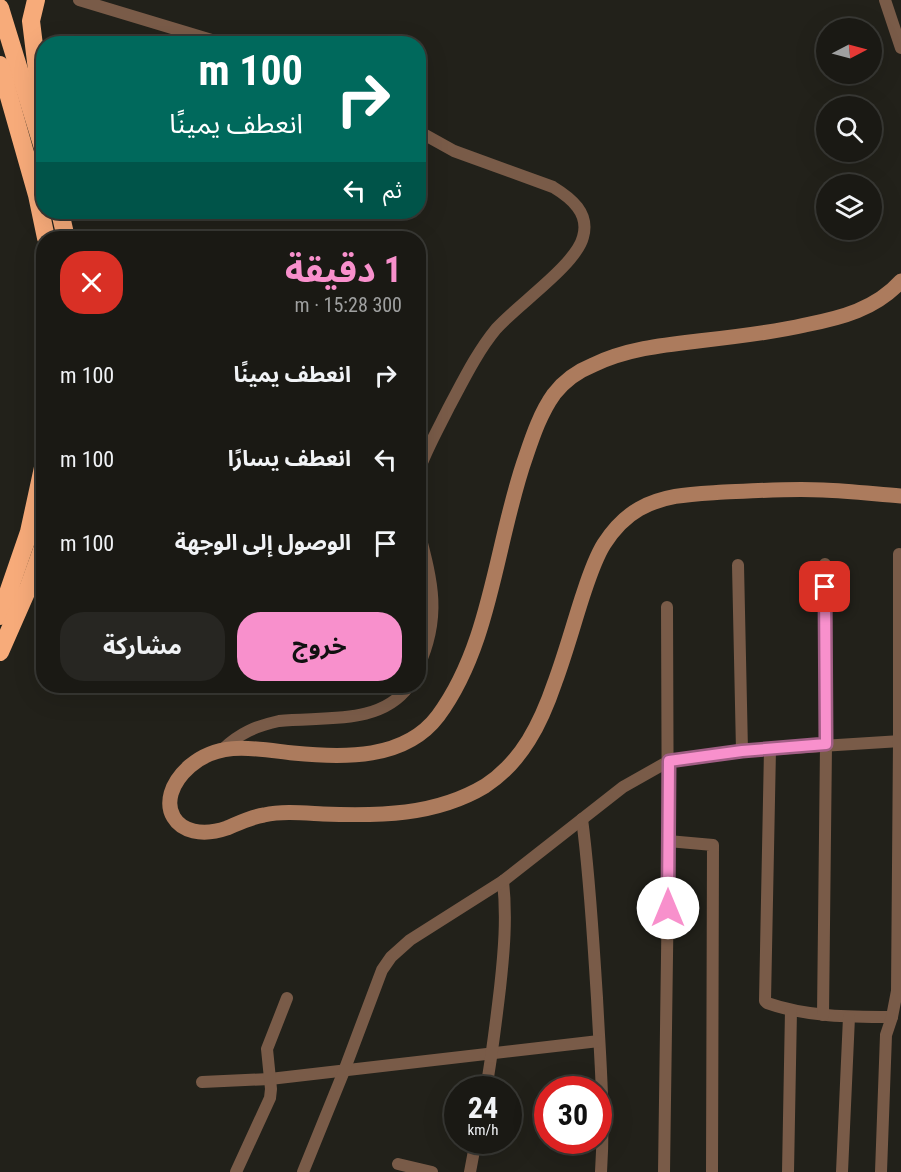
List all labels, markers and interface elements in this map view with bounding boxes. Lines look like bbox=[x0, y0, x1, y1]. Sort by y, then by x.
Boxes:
north arrow bbox=[816, 18, 882, 84]
map controls bbox=[816, 18, 882, 240]
text: 100 m bbox=[198, 46, 303, 95]
icon: right bbox=[324, 60, 402, 138]
button: search bbox=[816, 96, 882, 162]
text: انعطف يمينًا bbox=[169, 108, 303, 140]
icon: left bbox=[338, 174, 371, 207]
button: layers bbox=[816, 174, 882, 240]
text: ثم bbox=[383, 178, 402, 203]
text: 1 دقيقة bbox=[285, 249, 402, 291]
button: close bbox=[60, 251, 123, 314]
text: 300 m · 15:28 bbox=[295, 293, 402, 317]
icon: right bbox=[369, 359, 402, 392]
text: انعطف يمينًا bbox=[233, 362, 351, 387]
text: 100 m bbox=[60, 363, 114, 388]
icon: left bbox=[369, 443, 402, 476]
text: انعطف يسارًا bbox=[228, 446, 351, 471]
text: 100 m bbox=[60, 447, 114, 472]
icon: arrive bbox=[369, 527, 402, 560]
text: الوصول إلى الوجهة bbox=[175, 530, 351, 555]
text: 100 m bbox=[60, 531, 114, 556]
pin bbox=[799, 561, 850, 612]
icon: arrive bbox=[808, 570, 841, 603]
button: مشاركة bbox=[60, 612, 225, 681]
button: خروج bbox=[237, 612, 402, 681]
position arrow bbox=[636, 876, 700, 940]
speed limit sign: 30 bbox=[534, 1076, 612, 1154]
text: 24 bbox=[468, 1090, 498, 1125]
text: km/h bbox=[468, 1121, 498, 1139]

